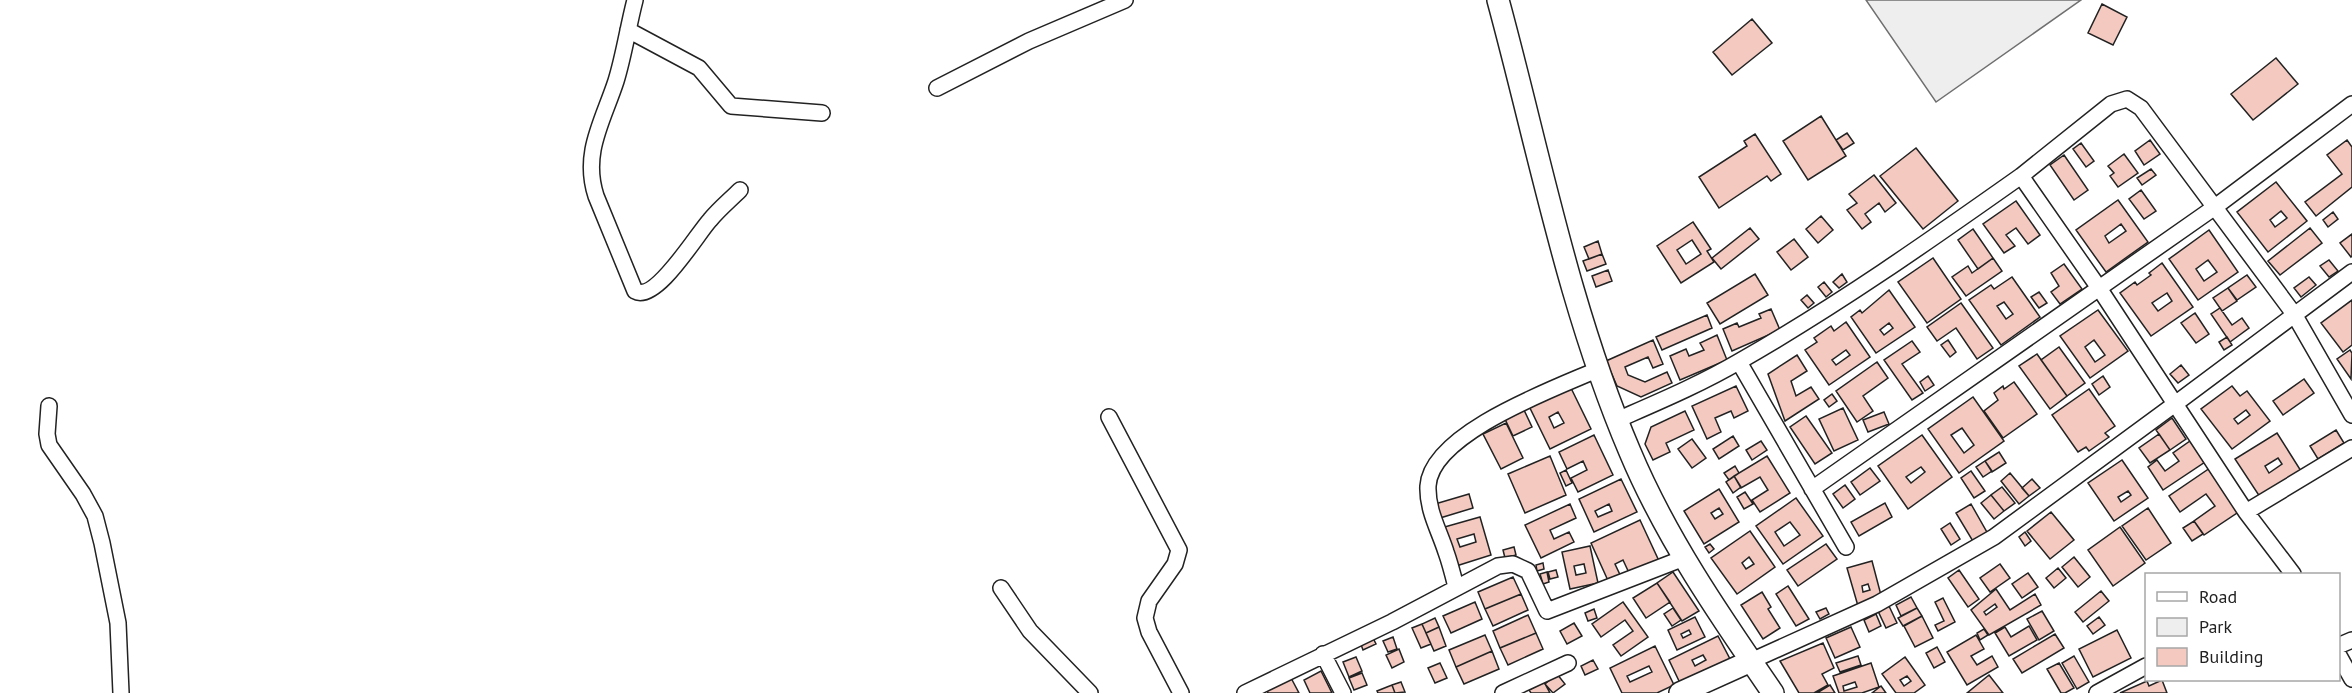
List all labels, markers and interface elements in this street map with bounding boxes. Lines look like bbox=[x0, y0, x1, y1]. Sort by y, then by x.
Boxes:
legend bbox=[2145, 573, 2340, 681]
text: Road bbox=[2199, 585, 2237, 608]
text: Park bbox=[2199, 615, 2232, 638]
text: Building bbox=[2199, 645, 2263, 668]

